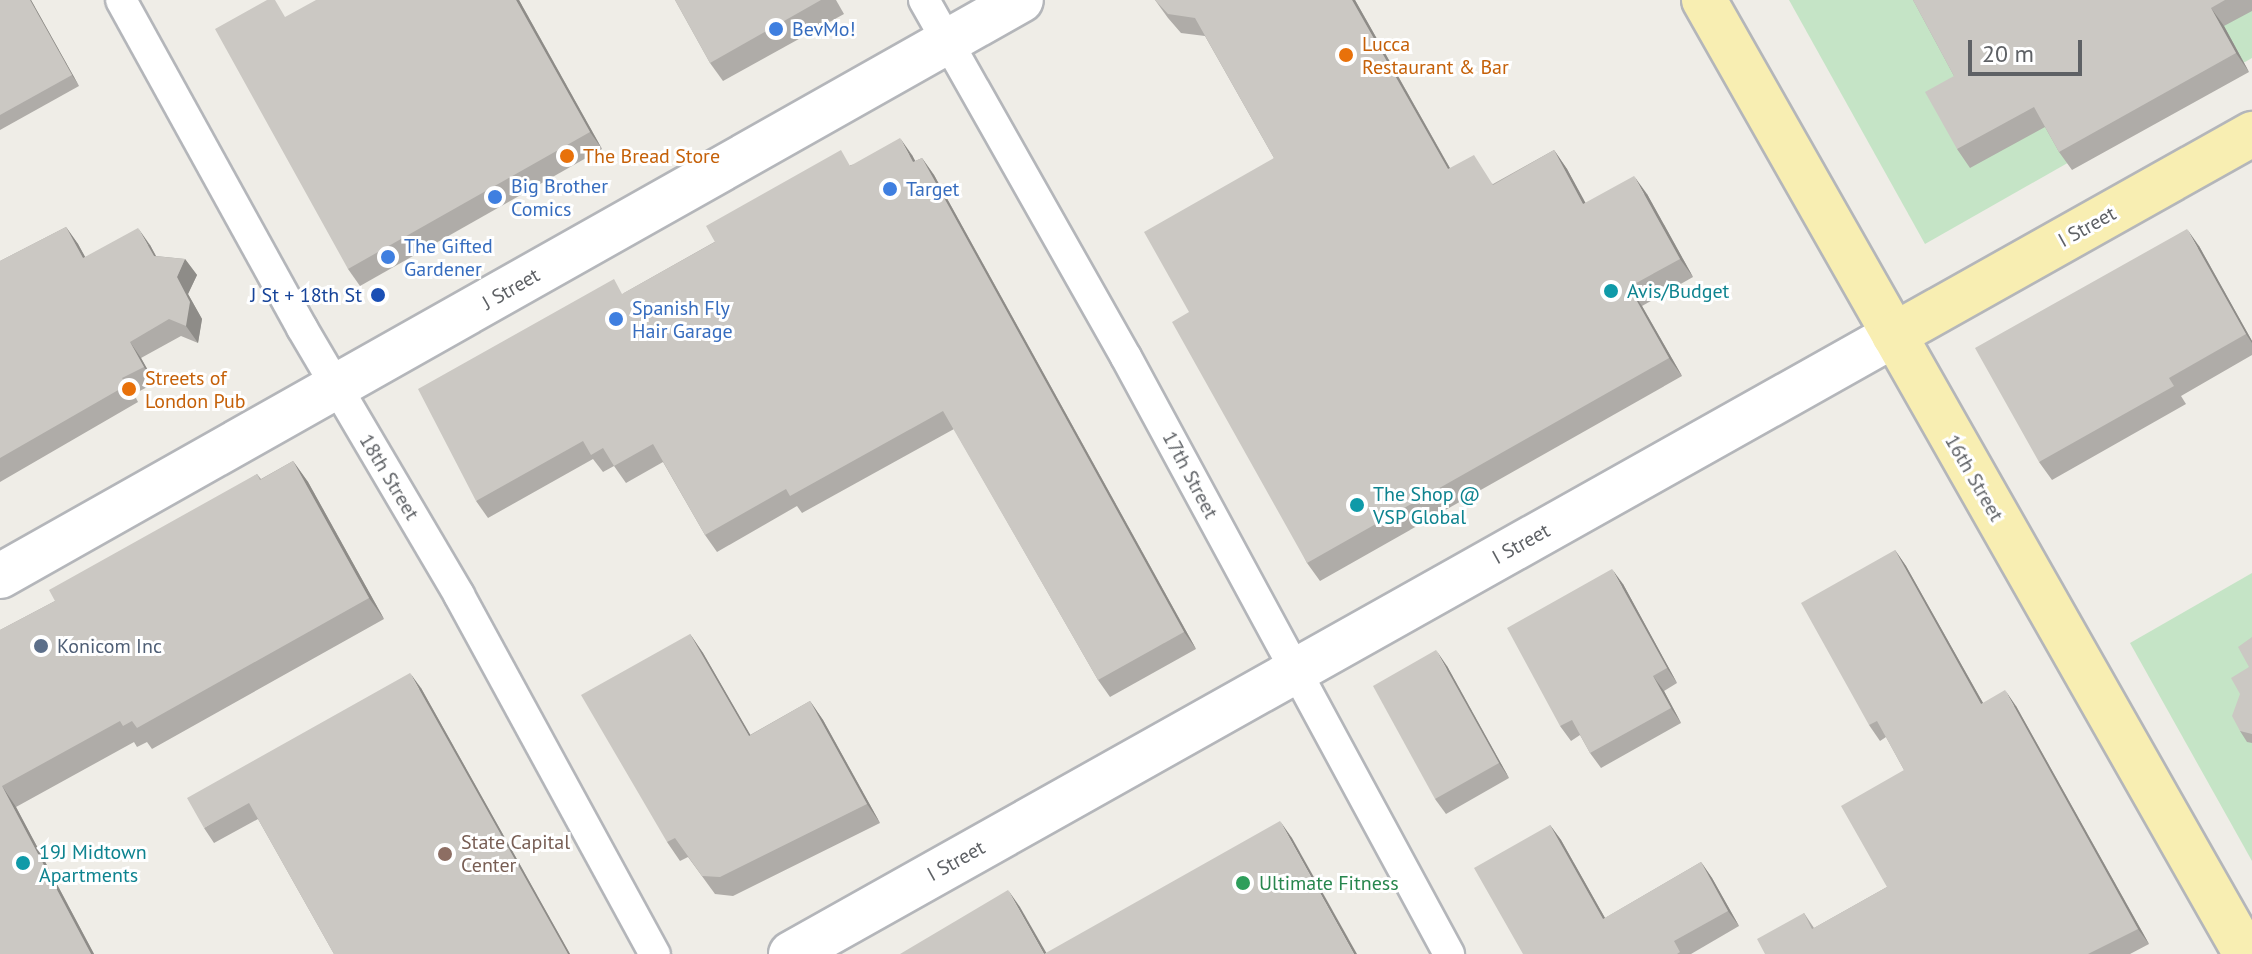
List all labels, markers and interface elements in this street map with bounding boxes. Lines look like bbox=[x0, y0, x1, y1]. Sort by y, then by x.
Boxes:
place label: BevMo! bbox=[792, 17, 856, 41]
marker: BevMo! bbox=[767, 20, 785, 38]
scale bar bbox=[1972, 24, 2086, 74]
place label: Lucca Restaurant & Bar bbox=[1362, 32, 1509, 79]
text: 20 m bbox=[1982, 38, 2034, 69]
marker: Lucca Restaurant & Bar bbox=[1337, 46, 1355, 64]
place label: The Bread Store bbox=[583, 144, 720, 168]
marker: The Bread Store bbox=[558, 147, 576, 165]
place label: Big Brother Comics bbox=[511, 174, 608, 221]
place label: Target bbox=[906, 177, 959, 201]
marker: Target bbox=[881, 180, 899, 198]
marker: Big Brother Comics bbox=[486, 188, 504, 206]
street label: I Street bbox=[2054, 201, 2120, 253]
place label: The Gifted Gardener bbox=[404, 234, 493, 281]
marker: The Gifted Gardener bbox=[379, 248, 397, 266]
street label: J Street bbox=[478, 263, 544, 315]
place label: Avis/Budget bbox=[1627, 279, 1729, 303]
marker: Avis/Budget bbox=[1602, 282, 1620, 300]
place label: J St + 18th St bbox=[250, 283, 362, 307]
marker: J St + 18th St bbox=[369, 286, 387, 304]
place label: Spanish Fly Hair Garage bbox=[632, 296, 733, 343]
marker: Spanish Fly Hair Garage bbox=[607, 310, 625, 328]
place label: Streets of London Pub bbox=[145, 366, 246, 413]
marker: Streets of London Pub bbox=[120, 380, 138, 398]
street label: 17th Street bbox=[1157, 427, 1223, 523]
street label: 18th Street bbox=[354, 430, 424, 524]
street label: 16th Street bbox=[1940, 430, 2008, 526]
place label: The Shop @ VSP Global bbox=[1373, 482, 1480, 529]
marker: The Shop @ VSP Global bbox=[1348, 496, 1366, 514]
street label: I Street bbox=[1488, 518, 1554, 570]
place label: Konicom Inc bbox=[57, 634, 162, 658]
marker: Konicom Inc bbox=[32, 637, 50, 655]
place label: State Capital Center bbox=[461, 830, 570, 877]
street label: I Street bbox=[923, 835, 989, 887]
place label: 19J Midtown Apartments bbox=[39, 840, 147, 887]
marker: State Capital Center bbox=[436, 845, 454, 863]
marker: 19J Midtown Apartments bbox=[14, 854, 32, 872]
place label: Ultimate Fitness bbox=[1259, 871, 1399, 895]
marker: Ultimate Fitness bbox=[1234, 874, 1252, 892]

